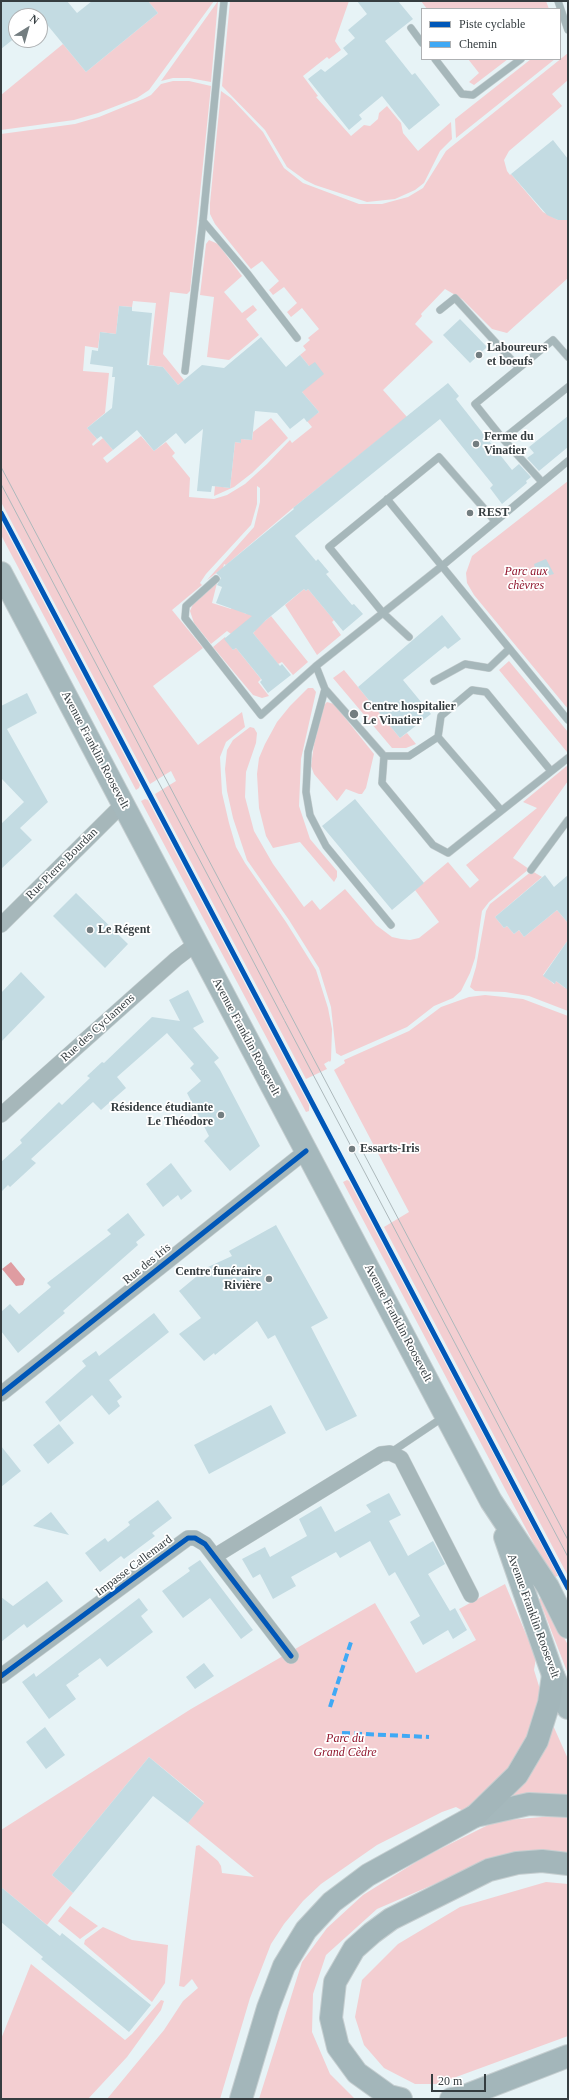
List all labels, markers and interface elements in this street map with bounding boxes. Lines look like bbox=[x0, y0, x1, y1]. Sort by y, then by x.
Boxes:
north arrow bbox=[8, 8, 48, 48]
legend bbox=[421, 8, 561, 60]
text: N bbox=[28, 12, 41, 26]
text: Piste cyclable bbox=[459, 17, 525, 31]
text: Chemin bbox=[459, 37, 497, 51]
place label: Laboureurs et boeufs bbox=[487, 341, 547, 369]
marker: Laboureurs et boeufs bbox=[474, 350, 484, 360]
place label: Ferme du Vinatier bbox=[484, 430, 534, 458]
marker: Ferme du Vinatier bbox=[471, 439, 481, 449]
place label: REST bbox=[478, 506, 509, 520]
marker: REST bbox=[465, 508, 475, 518]
park label: Parc aux chèvres bbox=[504, 565, 548, 593]
street label: Avenue Franklin Roosevelt bbox=[58, 689, 132, 811]
place label: Centre hospitalier Le Vinatier bbox=[363, 700, 456, 728]
marker: Centre hospitalier Le Vinatier bbox=[348, 708, 360, 720]
street label: Rue Pierre Bourdan bbox=[23, 825, 101, 903]
place label: Le Régent bbox=[98, 923, 150, 937]
marker: Le Régent bbox=[85, 925, 95, 935]
street label: Avenue Franklin Roosevelt bbox=[209, 976, 283, 1098]
street label: Rue des Cyclamens bbox=[58, 991, 138, 1065]
place label: Résidence étudiante Le Théodore bbox=[111, 1101, 213, 1129]
marker: Résidence étudiante Le Théodore bbox=[216, 1110, 226, 1120]
place label: Essarts-Iris bbox=[360, 1142, 419, 1156]
marker: Essarts-Iris bbox=[347, 1144, 357, 1154]
street label: Rue des Iris bbox=[120, 1240, 174, 1288]
street label: Avenue Franklin Roosevelt bbox=[361, 1262, 435, 1384]
place label: Centre funéraire Rivière bbox=[175, 1265, 261, 1293]
marker: Centre funéraire Rivière bbox=[264, 1274, 274, 1284]
street label: Impasse Callemard bbox=[93, 1532, 175, 1600]
street label: Avenue Franklin Roosevelt bbox=[504, 1552, 562, 1680]
park label: Parc du Grand Cèdre bbox=[313, 1732, 377, 1760]
scale bar bbox=[433, 2066, 488, 2092]
text: 20 m bbox=[438, 2074, 462, 2088]

